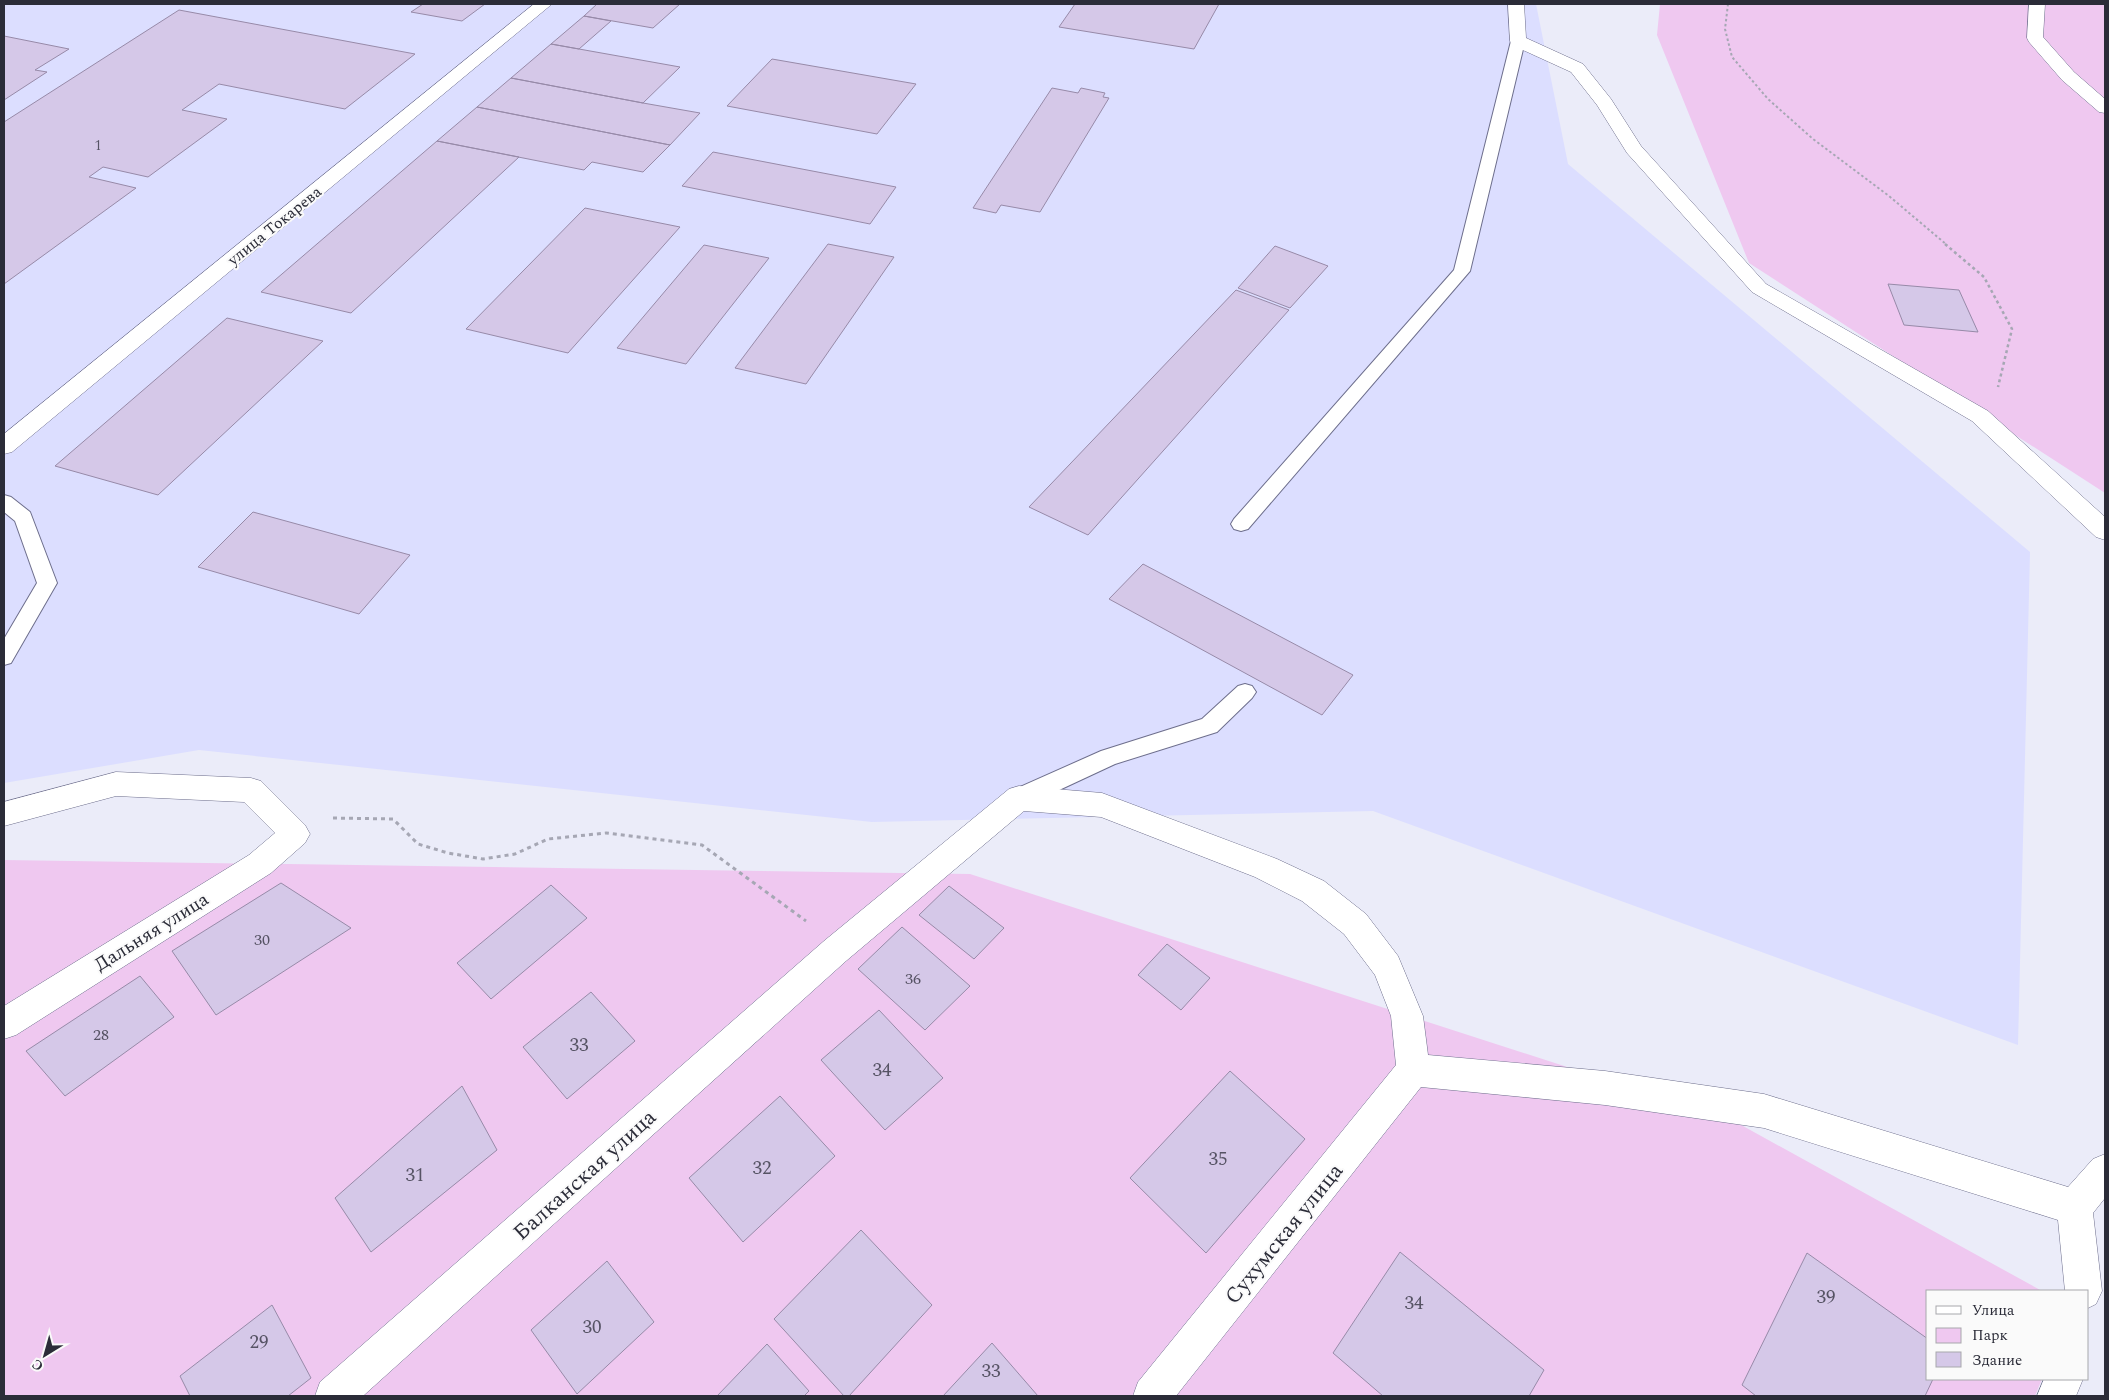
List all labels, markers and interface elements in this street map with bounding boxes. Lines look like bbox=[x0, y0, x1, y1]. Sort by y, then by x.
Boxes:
house number: 1 bbox=[95, 135, 102, 156]
street label: улица Токарева bbox=[221, 180, 327, 272]
street label: Дальняя улица bbox=[89, 885, 215, 979]
house number: 30 bbox=[254, 928, 270, 952]
house number: 36 bbox=[905, 967, 921, 991]
house number: 28 bbox=[93, 1023, 109, 1047]
house number: 33 bbox=[569, 1031, 589, 1060]
house number: 34 bbox=[872, 1056, 892, 1085]
street label: Балканская улица bbox=[506, 1101, 664, 1249]
house number: 35 bbox=[1208, 1145, 1228, 1174]
house number: 32 bbox=[752, 1154, 772, 1183]
street label: Сухумская улица bbox=[1217, 1156, 1352, 1312]
house number: 31 bbox=[405, 1161, 425, 1190]
house number: 39 bbox=[1816, 1283, 1836, 1312]
house number: 34 bbox=[1404, 1289, 1424, 1318]
legend bbox=[1926, 1290, 2089, 1380]
text: Улица bbox=[1972, 1299, 2015, 1322]
house number: 30 bbox=[582, 1313, 602, 1342]
text: Парк bbox=[1972, 1324, 2008, 1347]
house number: 29 bbox=[249, 1328, 269, 1357]
north arrow bbox=[20, 1330, 70, 1380]
text: Здание bbox=[1972, 1349, 2022, 1372]
text: С bbox=[27, 1354, 48, 1376]
house number: 33 bbox=[981, 1357, 1001, 1386]

